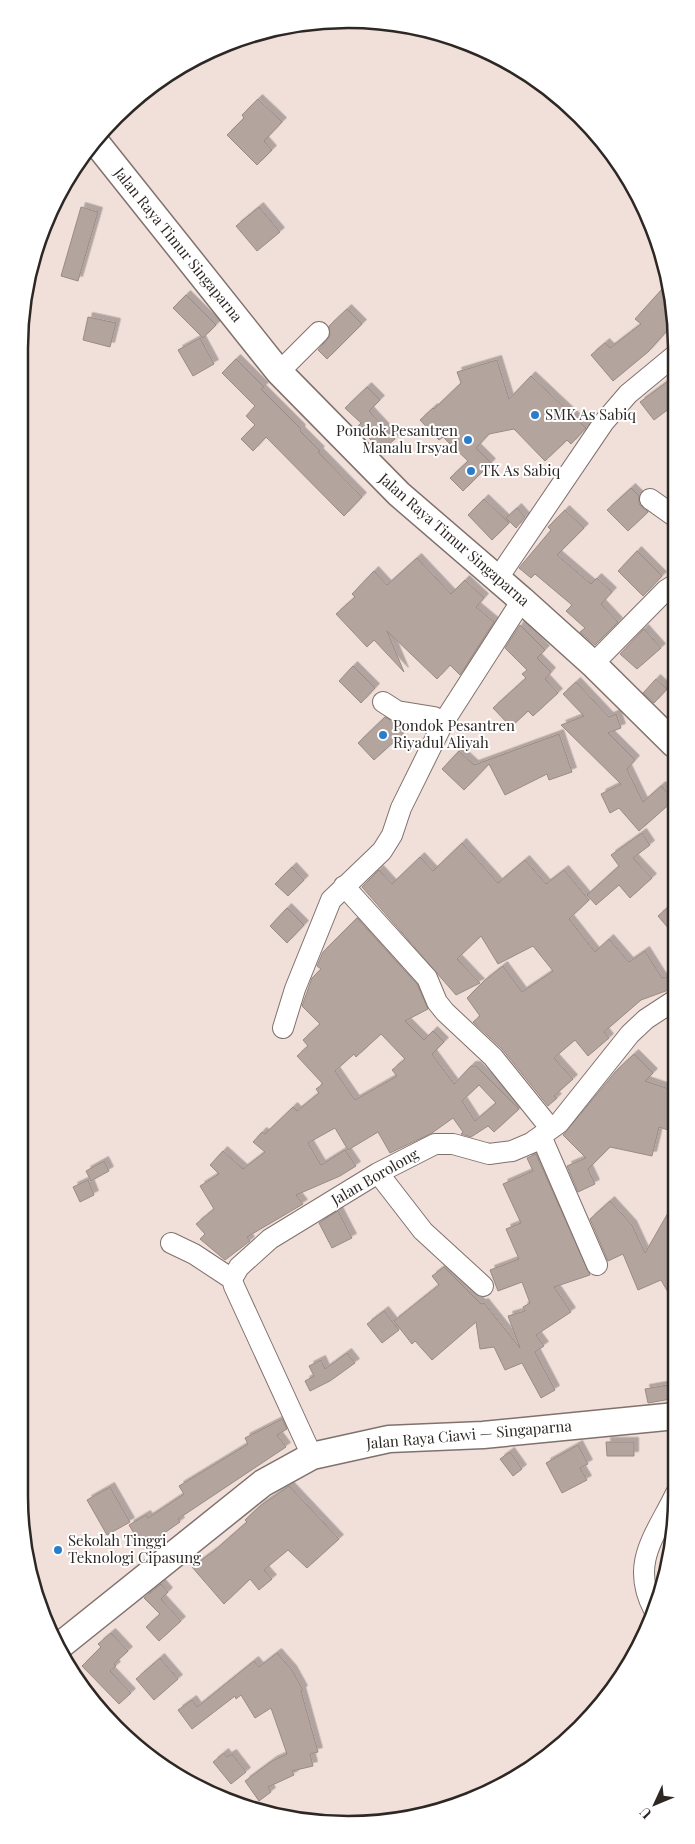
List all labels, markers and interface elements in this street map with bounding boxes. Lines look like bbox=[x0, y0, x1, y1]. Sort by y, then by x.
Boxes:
street label: Jalan Raya Timur Singaparna bbox=[110, 162, 248, 326]
place label: SMK As Sabiq bbox=[545, 404, 637, 424]
marker: SMK As Sabiq bbox=[529, 409, 541, 421]
place label: Pondok Pesantren Manalu Irsyad bbox=[336, 420, 458, 457]
marker: Pondok Pesantren Manalu Irsyad bbox=[462, 434, 474, 446]
place label: TK As Sabiq bbox=[481, 460, 561, 480]
marker: TK As Sabiq bbox=[465, 465, 477, 477]
street label: Jalan Raya Timur Singaparna bbox=[374, 468, 535, 611]
place label: Pondok Pesantren Riyadul Aliyah bbox=[393, 715, 515, 752]
marker: Pondok Pesantren Riyadul Aliyah bbox=[377, 729, 389, 741]
street label: Jalan Borolong bbox=[326, 1143, 422, 1210]
street label: Jalan Raya Ciawi — Singaparna bbox=[364, 1415, 573, 1453]
place label: Sekolah Tinggi Teknologi Cipasung bbox=[68, 1530, 201, 1567]
marker: Sekolah Tinggi Teknologi Cipasung bbox=[52, 1544, 64, 1556]
north arrow bbox=[630, 1779, 680, 1829]
text: U bbox=[635, 1803, 655, 1823]

